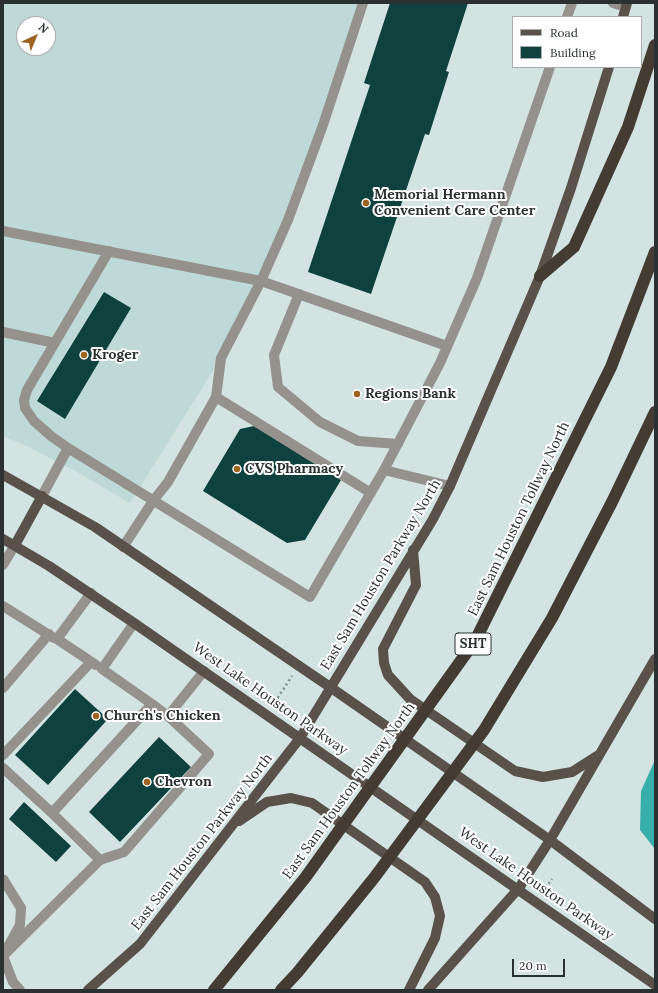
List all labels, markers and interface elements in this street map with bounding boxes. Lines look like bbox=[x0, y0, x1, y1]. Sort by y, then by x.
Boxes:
north arrow bbox=[16, 16, 56, 56]
legend bbox=[512, 16, 642, 68]
text: N bbox=[36, 20, 52, 36]
text: Road bbox=[550, 25, 578, 40]
text: Building bbox=[550, 45, 596, 60]
place label: Memorial Hermann Convenient Care Center bbox=[374, 187, 535, 220]
marker: Memorial Hermann Convenient Care Center bbox=[361, 198, 371, 208]
place label: Kroger bbox=[92, 347, 138, 363]
marker: Kroger bbox=[79, 350, 89, 360]
place label: Regions Bank bbox=[365, 386, 456, 402]
marker: Regions Bank bbox=[352, 389, 362, 399]
street label: East Sam Houston Tollway North bbox=[464, 419, 574, 619]
place label: CVS Pharmacy bbox=[245, 461, 343, 477]
marker: CVS Pharmacy bbox=[232, 464, 242, 474]
street label: East Sam Houston Parkway North bbox=[317, 477, 445, 673]
road number: SHT bbox=[455, 633, 491, 655]
street label: West Lake Houston Parkway bbox=[189, 639, 351, 759]
street label: East Sam Houston Tollway North bbox=[279, 699, 419, 883]
place label: Church's Chicken bbox=[104, 708, 221, 724]
marker: Church's Chicken bbox=[91, 711, 101, 721]
street label: East Sam Houston Parkway North bbox=[128, 750, 276, 934]
place label: Chevron bbox=[155, 774, 212, 790]
marker: Chevron bbox=[142, 777, 152, 787]
street label: West Lake Houston Parkway bbox=[455, 824, 617, 944]
scale bar bbox=[514, 951, 567, 977]
text: 20 m bbox=[519, 958, 547, 973]

